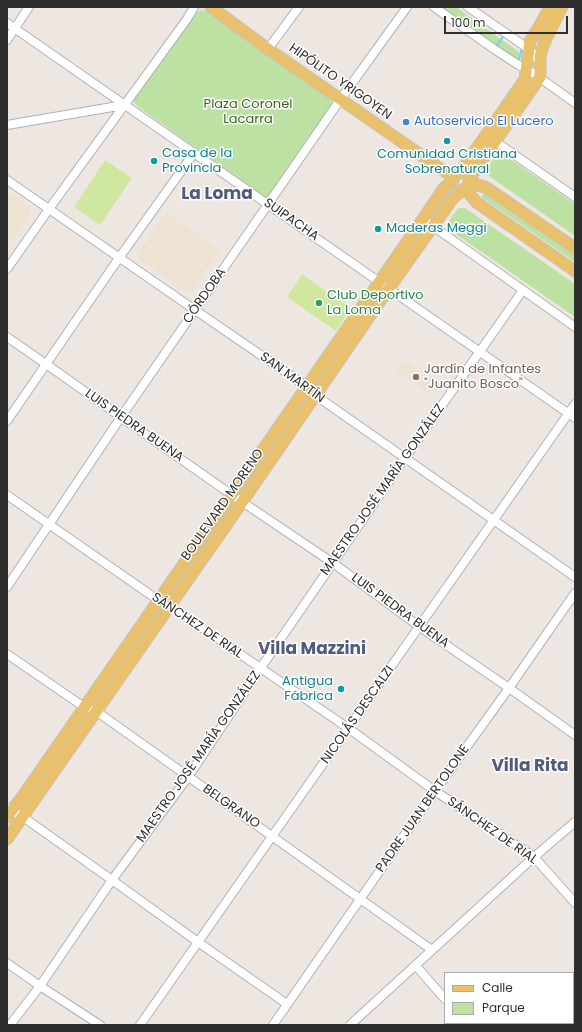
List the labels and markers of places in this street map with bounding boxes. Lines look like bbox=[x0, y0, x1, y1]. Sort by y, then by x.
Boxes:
place label: Autoservicio El Lucero bbox=[414, 114, 554, 130]
marker: Autoservicio El Lucero bbox=[401, 117, 411, 127]
marker: Comunidad Cristiana Sobrenatural bbox=[442, 136, 452, 146]
place label: Casa de la Provincia bbox=[162, 146, 232, 177]
place label: Comunidad Cristiana Sobrenatural bbox=[377, 147, 517, 178]
marker: Casa de la Provincia bbox=[149, 156, 159, 166]
place label: Maderas Meggi bbox=[386, 221, 487, 237]
marker: Maderas Meggi bbox=[373, 224, 383, 234]
place label: Club Deportivo La Loma bbox=[327, 288, 424, 319]
marker: Club Deportivo La Loma bbox=[314, 298, 324, 308]
place label: Jardín de Infantes "Juanito Bosco" bbox=[424, 362, 541, 393]
marker: Jardín de Infantes "Juanito Bosco" bbox=[411, 372, 421, 382]
place label: Antigua Fábrica bbox=[282, 674, 333, 705]
marker: Antigua Fábrica bbox=[336, 684, 346, 694]

